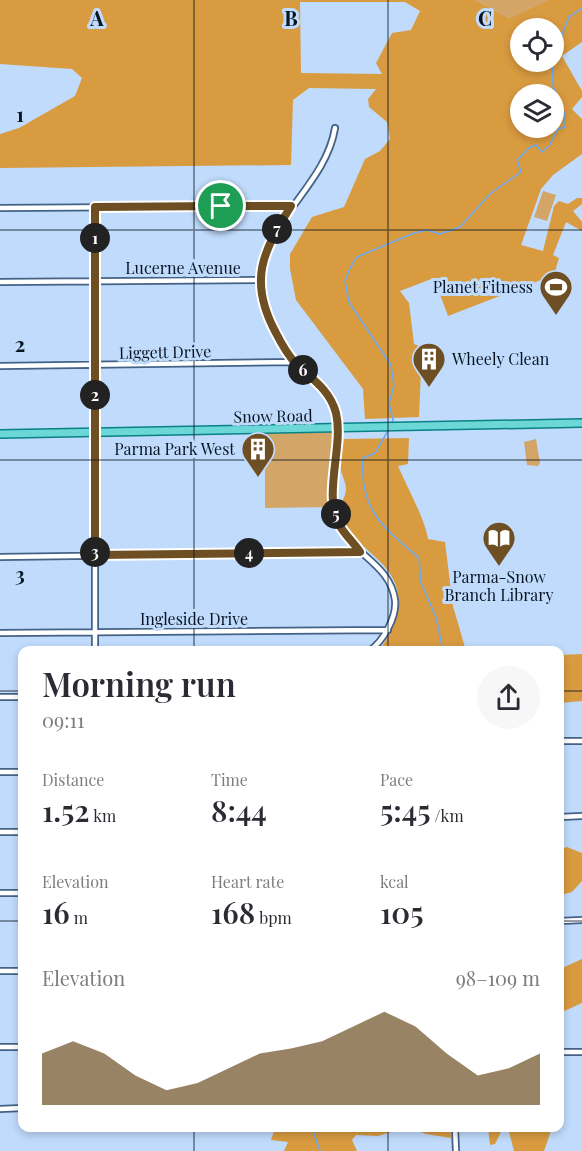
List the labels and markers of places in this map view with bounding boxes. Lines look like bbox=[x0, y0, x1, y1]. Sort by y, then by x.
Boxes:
pin bbox=[195, 180, 246, 231]
pin: 7 bbox=[262, 214, 292, 244]
pin: 1 bbox=[80, 223, 110, 253]
sports icon: Planet Fitness bbox=[538, 269, 574, 316]
place label: Planet Fitness bbox=[433, 276, 533, 297]
building icon: Wheely Clean bbox=[411, 341, 447, 388]
place label: Wheely Clean bbox=[451, 348, 550, 369]
pin: 6 bbox=[288, 355, 318, 385]
pin: 2 bbox=[80, 380, 110, 410]
building icon: Parma Park West bbox=[240, 431, 276, 478]
place label: Parma Park West bbox=[114, 438, 235, 459]
pin: 5 bbox=[321, 499, 351, 529]
library icon: Parma-Snow Branch Library bbox=[481, 520, 517, 567]
pin: 3 bbox=[80, 537, 110, 567]
pin: 4 bbox=[234, 538, 264, 568]
place label: Parma-Snow Branch Library bbox=[444, 566, 554, 605]

